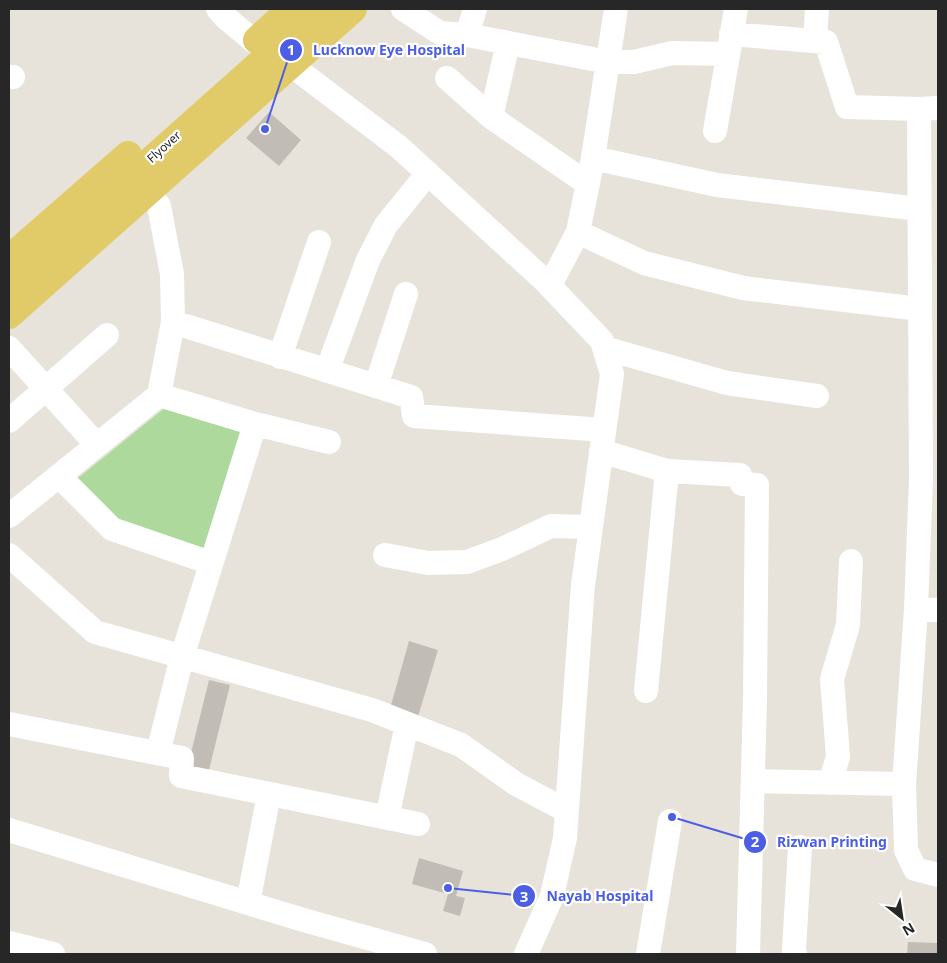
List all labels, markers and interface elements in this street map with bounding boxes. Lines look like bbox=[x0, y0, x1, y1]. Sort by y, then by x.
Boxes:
callout: Lucknow Eye Hospital bbox=[278, 35, 475, 64]
text: 1 bbox=[287, 39, 295, 59]
text: Lucknow Eye Hospital bbox=[313, 40, 465, 59]
street label: Flyover bbox=[143, 127, 184, 166]
callout: Rizwan Printing bbox=[743, 827, 897, 856]
text: 2 bbox=[751, 831, 760, 851]
text: Rizwan Printing bbox=[777, 832, 887, 851]
callout: Nayab Hospital bbox=[511, 882, 663, 911]
text: 3 bbox=[520, 886, 528, 906]
text: Nayab Hospital bbox=[547, 886, 653, 905]
north arrow bbox=[877, 893, 927, 943]
text: N bbox=[899, 919, 918, 941]

